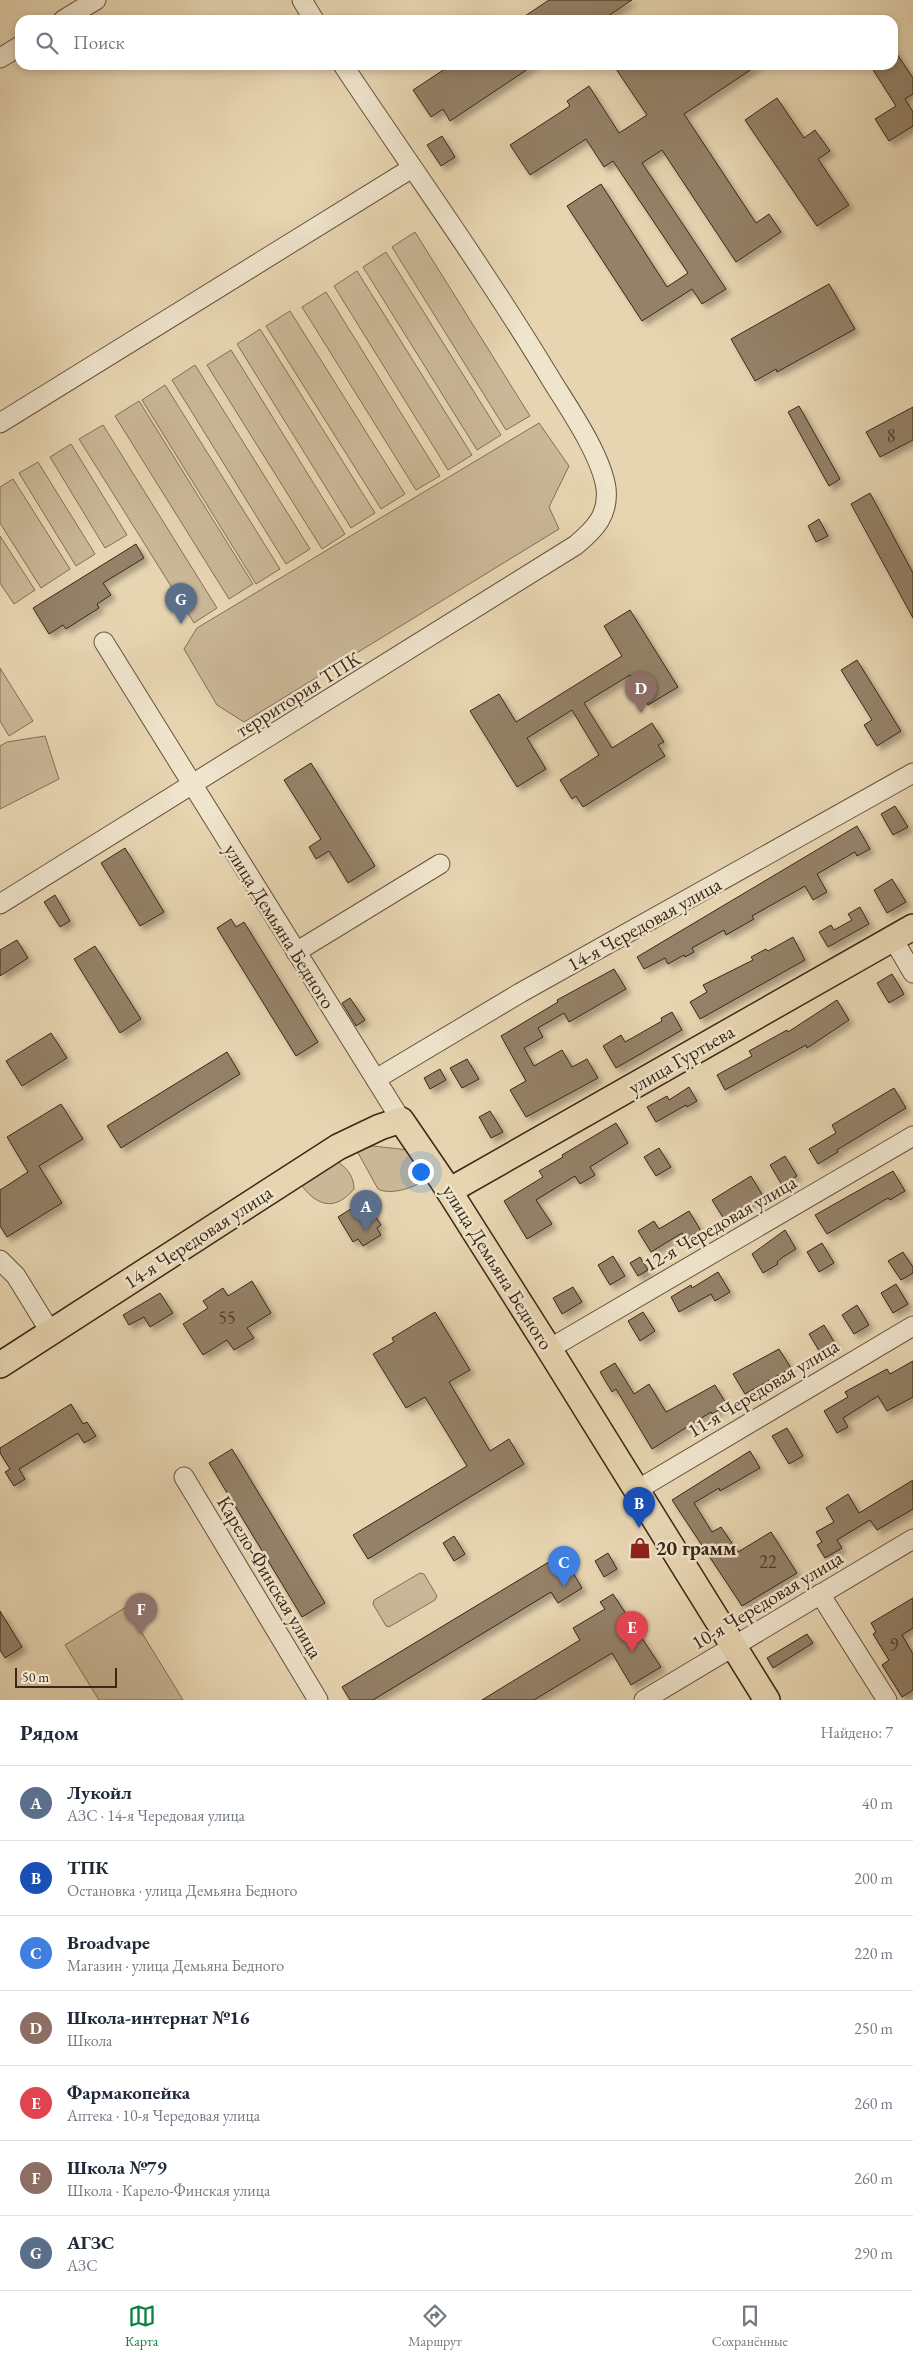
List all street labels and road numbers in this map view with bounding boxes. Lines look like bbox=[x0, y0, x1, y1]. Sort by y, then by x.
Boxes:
street label: территория ТПК bbox=[231, 645, 366, 743]
street label: улица Демьяна Бедного bbox=[219, 838, 342, 1014]
street label: 14-я Чередовая улица bbox=[562, 871, 726, 977]
street label: улица Гуртьева bbox=[623, 1018, 739, 1100]
street label: 12-я Чередовая улица bbox=[639, 1169, 801, 1277]
street label: 14-я Чередовая улица bbox=[119, 1179, 277, 1295]
street label: улица Демьяна Бедного bbox=[437, 1179, 560, 1355]
street label: 11-я Чередовая улица bbox=[682, 1332, 844, 1444]
street label: Карело-Финская улица bbox=[211, 1491, 329, 1663]
street label: 10-я Чередовая улица bbox=[686, 1544, 848, 1656]

